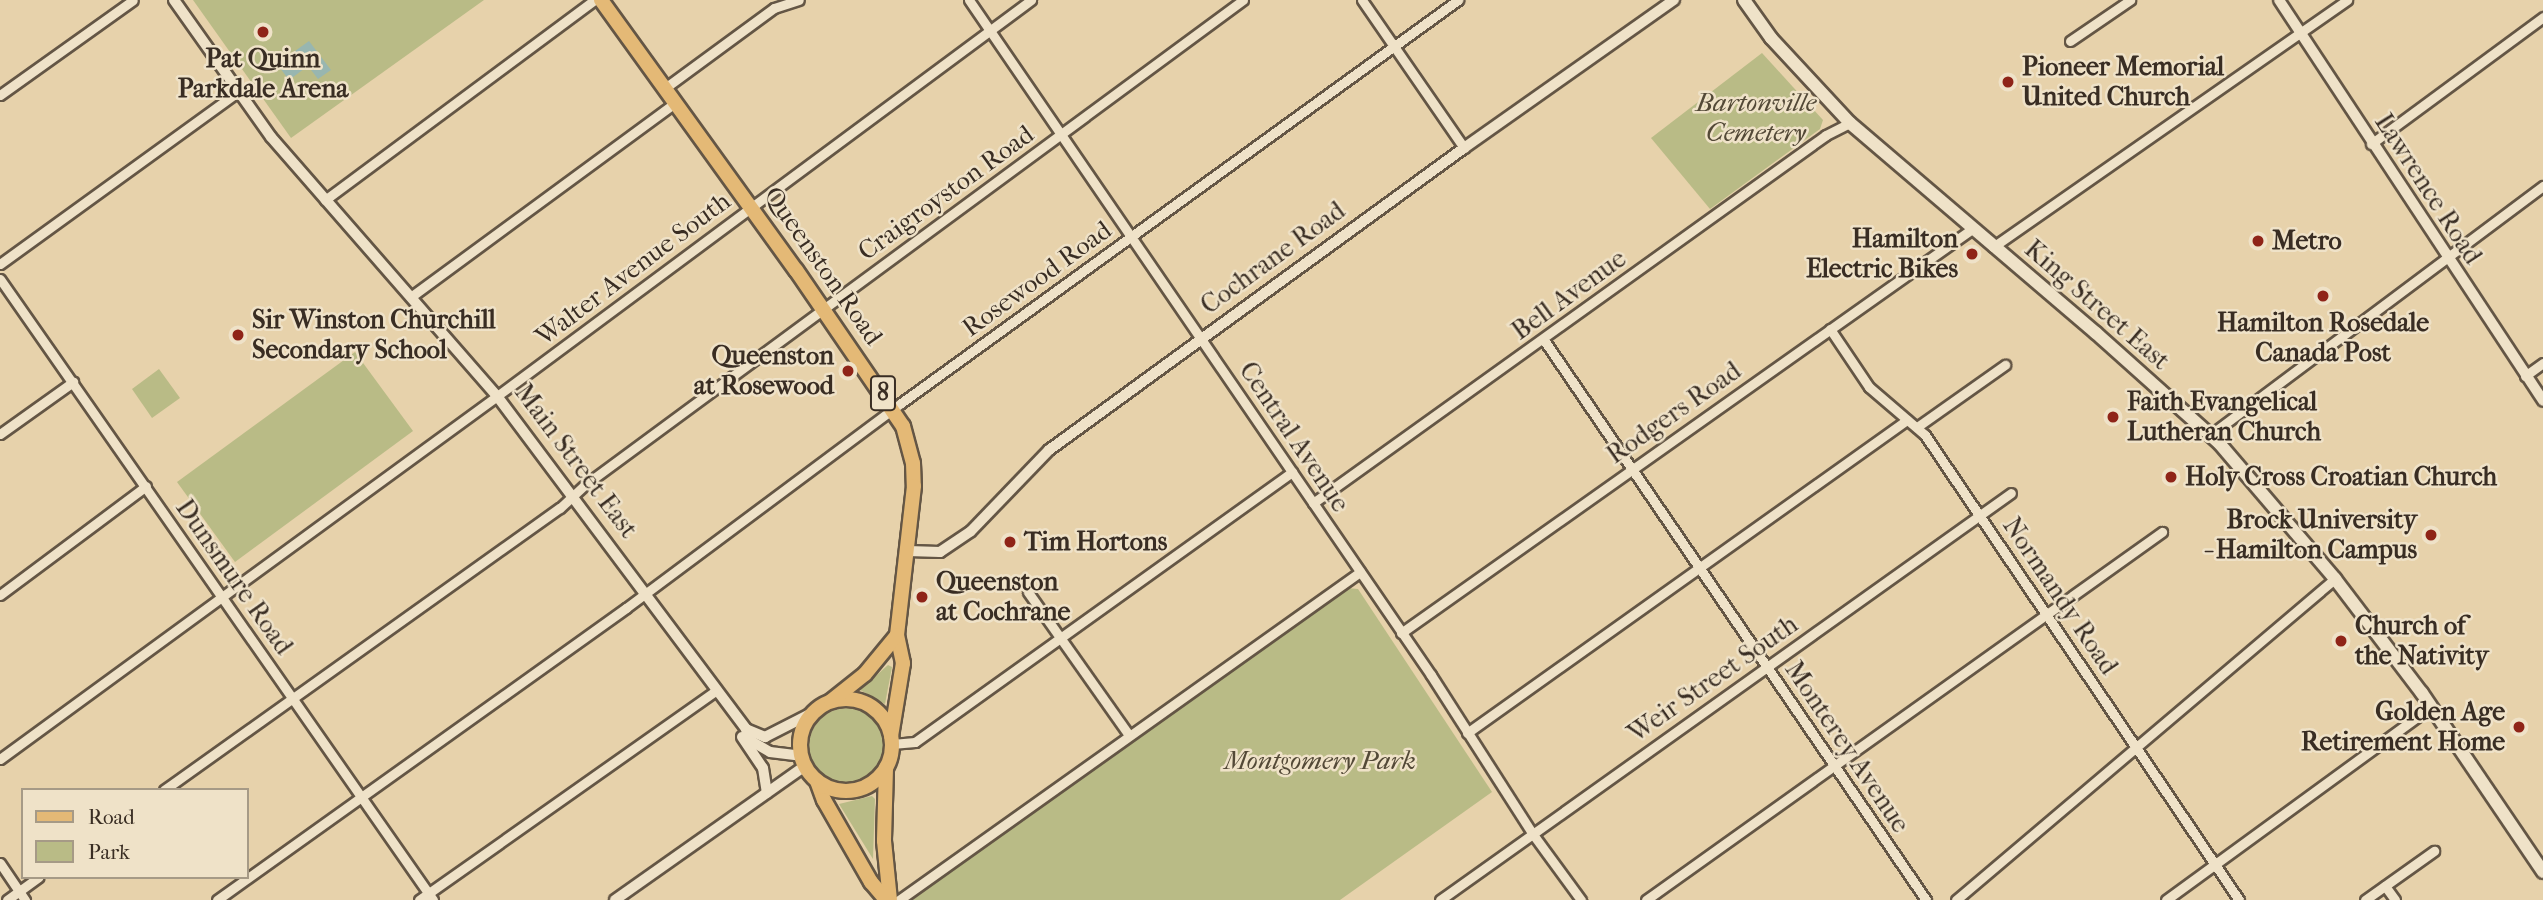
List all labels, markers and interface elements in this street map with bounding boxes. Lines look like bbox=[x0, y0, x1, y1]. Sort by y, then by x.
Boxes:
marker: Pat Quinn Parkdale Arena bbox=[255, 24, 271, 40]
place label: Pat Quinn Parkdale Arena bbox=[178, 43, 348, 104]
place label: Pioneer Memorial United Church bbox=[2022, 51, 2224, 112]
marker: Pioneer Memorial United Church bbox=[2000, 74, 2016, 90]
park label: Bartonville Cemetery bbox=[1696, 87, 1816, 148]
street label: Lawrence Road bbox=[2368, 108, 2488, 270]
street label: Craigroyston Road bbox=[852, 119, 1040, 267]
street label: Queenston Road bbox=[757, 181, 889, 351]
street label: Walter Avenue South bbox=[529, 186, 737, 352]
street label: Cochrane Road bbox=[1195, 195, 1351, 321]
street label: Rosewood Road bbox=[956, 214, 1118, 344]
place label: Hamilton Electric Bikes bbox=[1806, 223, 1958, 284]
place label: Metro bbox=[2272, 225, 2342, 257]
street label: King Street East bbox=[2018, 233, 2176, 377]
marker: Metro bbox=[2250, 233, 2266, 249]
street label: Bell Avenue bbox=[1506, 243, 1632, 347]
marker: Hamilton Electric Bikes bbox=[1964, 246, 1980, 262]
marker: Hamilton Rosedale Canada Post bbox=[2315, 288, 2331, 304]
place label: Sir Winston Churchill Secondary School bbox=[252, 304, 496, 366]
place label: Hamilton Rosedale Canada Post bbox=[2217, 307, 2429, 368]
marker: Sir Winston Churchill Secondary School bbox=[230, 327, 246, 343]
place label: Queenston at Rosewood bbox=[694, 340, 834, 402]
street label: Rodgers Road bbox=[1601, 355, 1747, 471]
street label: Central Avenue bbox=[1232, 356, 1356, 518]
marker: Queenston at Rosewood bbox=[840, 363, 856, 379]
road number: 8 bbox=[869, 372, 897, 414]
street label: Main Street East bbox=[508, 378, 644, 544]
place label: Faith Evangelical Lutheran Church bbox=[2127, 386, 2321, 448]
marker: Faith Evangelical Lutheran Church bbox=[2105, 409, 2121, 425]
place label: Holy Cross Croatian Church bbox=[2185, 461, 2497, 493]
marker: Holy Cross Croatian Church bbox=[2163, 469, 2179, 485]
street label: Dunsmure Road bbox=[169, 493, 299, 661]
place label: Brock University - Hamilton Campus bbox=[2203, 504, 2417, 566]
street label: Normandy Road bbox=[1996, 511, 2124, 681]
place label: Tim Hortons bbox=[1024, 526, 1167, 558]
marker: Brock University - Hamilton Campus bbox=[2423, 527, 2439, 543]
marker: Tim Hortons bbox=[1002, 534, 1018, 550]
place label: Queenston at Cochrane bbox=[936, 566, 1070, 628]
marker: Queenston at Cochrane bbox=[914, 589, 930, 605]
street label: Weir Street South bbox=[1622, 609, 1804, 749]
place label: Church of the Nativity bbox=[2355, 610, 2489, 672]
marker: Church of the Nativity bbox=[2333, 633, 2349, 649]
street label: Monterey Avenue bbox=[1778, 655, 1916, 839]
place label: Golden Age Retirement Home bbox=[2301, 696, 2505, 758]
marker: Golden Age Retirement Home bbox=[2511, 719, 2527, 735]
park label: Montgomery Park bbox=[1224, 745, 1416, 777]
legend bbox=[21, 788, 248, 879]
text: Road bbox=[88, 805, 135, 829]
text: Park bbox=[88, 840, 130, 864]

